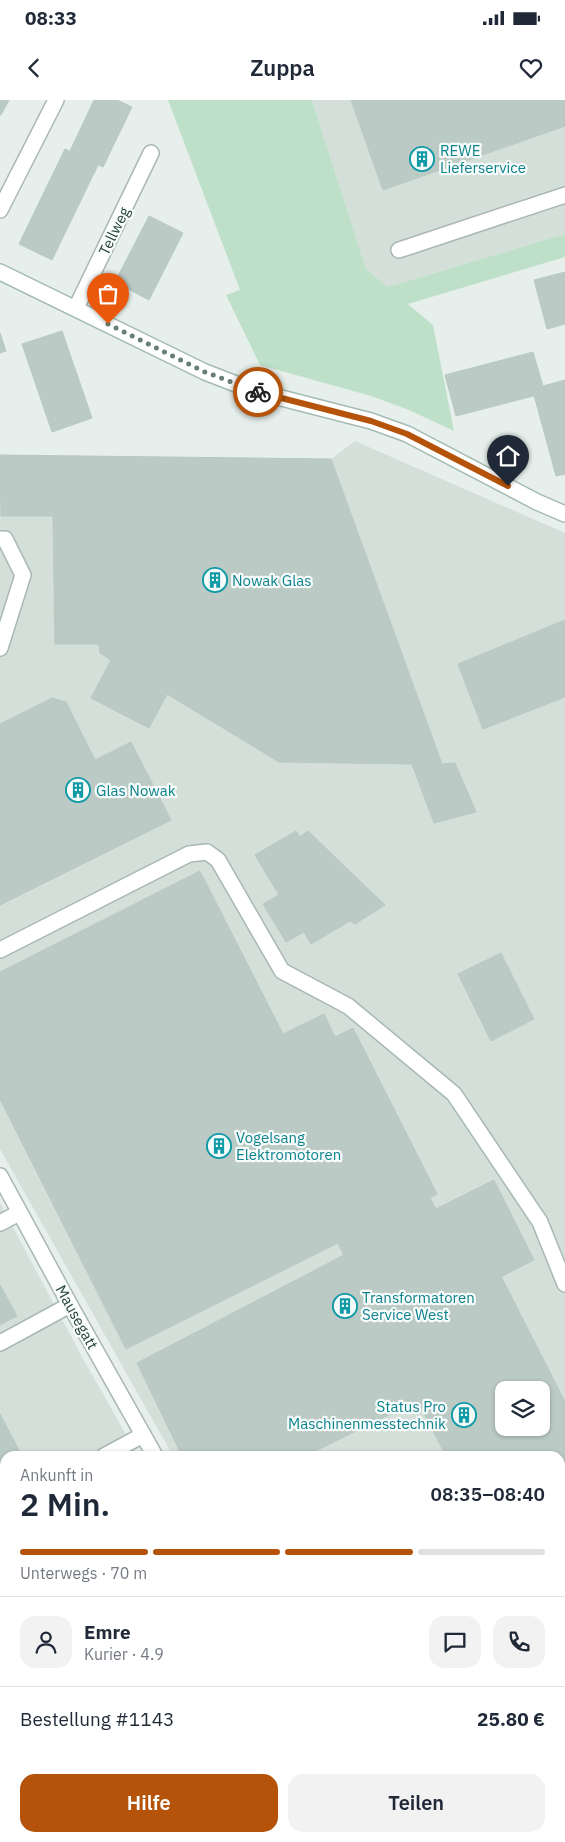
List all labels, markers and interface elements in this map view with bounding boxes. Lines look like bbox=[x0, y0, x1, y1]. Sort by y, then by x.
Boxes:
text: 08:33 bbox=[25, 6, 77, 30]
text: Zuppa bbox=[250, 53, 315, 82]
icon: back bbox=[20, 54, 48, 82]
icon: heart bbox=[517, 54, 545, 82]
place label: REWE Lieferservice bbox=[440, 141, 526, 177]
building icon: REWE Lieferservice bbox=[409, 146, 435, 172]
street label: Tellweg bbox=[94, 204, 134, 258]
pin bbox=[87, 273, 129, 324]
icon: bag bbox=[94, 280, 122, 308]
courier bbox=[233, 367, 283, 417]
icon: bike bbox=[244, 378, 272, 406]
pin bbox=[487, 435, 529, 486]
icon: home bbox=[494, 442, 522, 470]
building icon: Nowak Glas bbox=[202, 567, 228, 593]
place label: Nowak Glas bbox=[232, 571, 312, 590]
building icon: Glas Nowak bbox=[65, 777, 91, 803]
place label: Glas Nowak bbox=[96, 781, 176, 800]
place label: Vogelsang Elektromotoren bbox=[236, 1128, 341, 1164]
building icon: Vogelsang Elektromotoren bbox=[206, 1133, 232, 1159]
street label: Mausegatt bbox=[52, 1282, 102, 1352]
place label: Transformatoren Service West bbox=[362, 1288, 475, 1324]
building icon: Transformatoren Service West bbox=[332, 1293, 358, 1319]
map controls bbox=[495, 1381, 550, 1436]
button: layers bbox=[495, 1381, 550, 1436]
place label: Status Pro Maschinenmesstechnik bbox=[288, 1397, 446, 1433]
building icon: Status Pro Maschinenmesstechnik bbox=[451, 1402, 477, 1428]
text: Ankunft in bbox=[20, 1465, 93, 1485]
text: 08:35–08:40 bbox=[431, 1482, 545, 1506]
text: 2 Min. bbox=[20, 1483, 110, 1525]
text: Unterwegs · 70 m bbox=[20, 1563, 147, 1583]
button: person bbox=[20, 1616, 72, 1668]
button: chat bbox=[429, 1616, 481, 1668]
button: phone bbox=[493, 1616, 545, 1668]
text: Emre bbox=[84, 1620, 131, 1644]
text: Kurier · 4.9 bbox=[84, 1644, 164, 1664]
text: Bestellung #1143 bbox=[20, 1707, 174, 1731]
text: 25.80 € bbox=[477, 1707, 545, 1731]
button: Hilfe bbox=[20, 1774, 278, 1832]
button: Teilen bbox=[288, 1774, 545, 1832]

